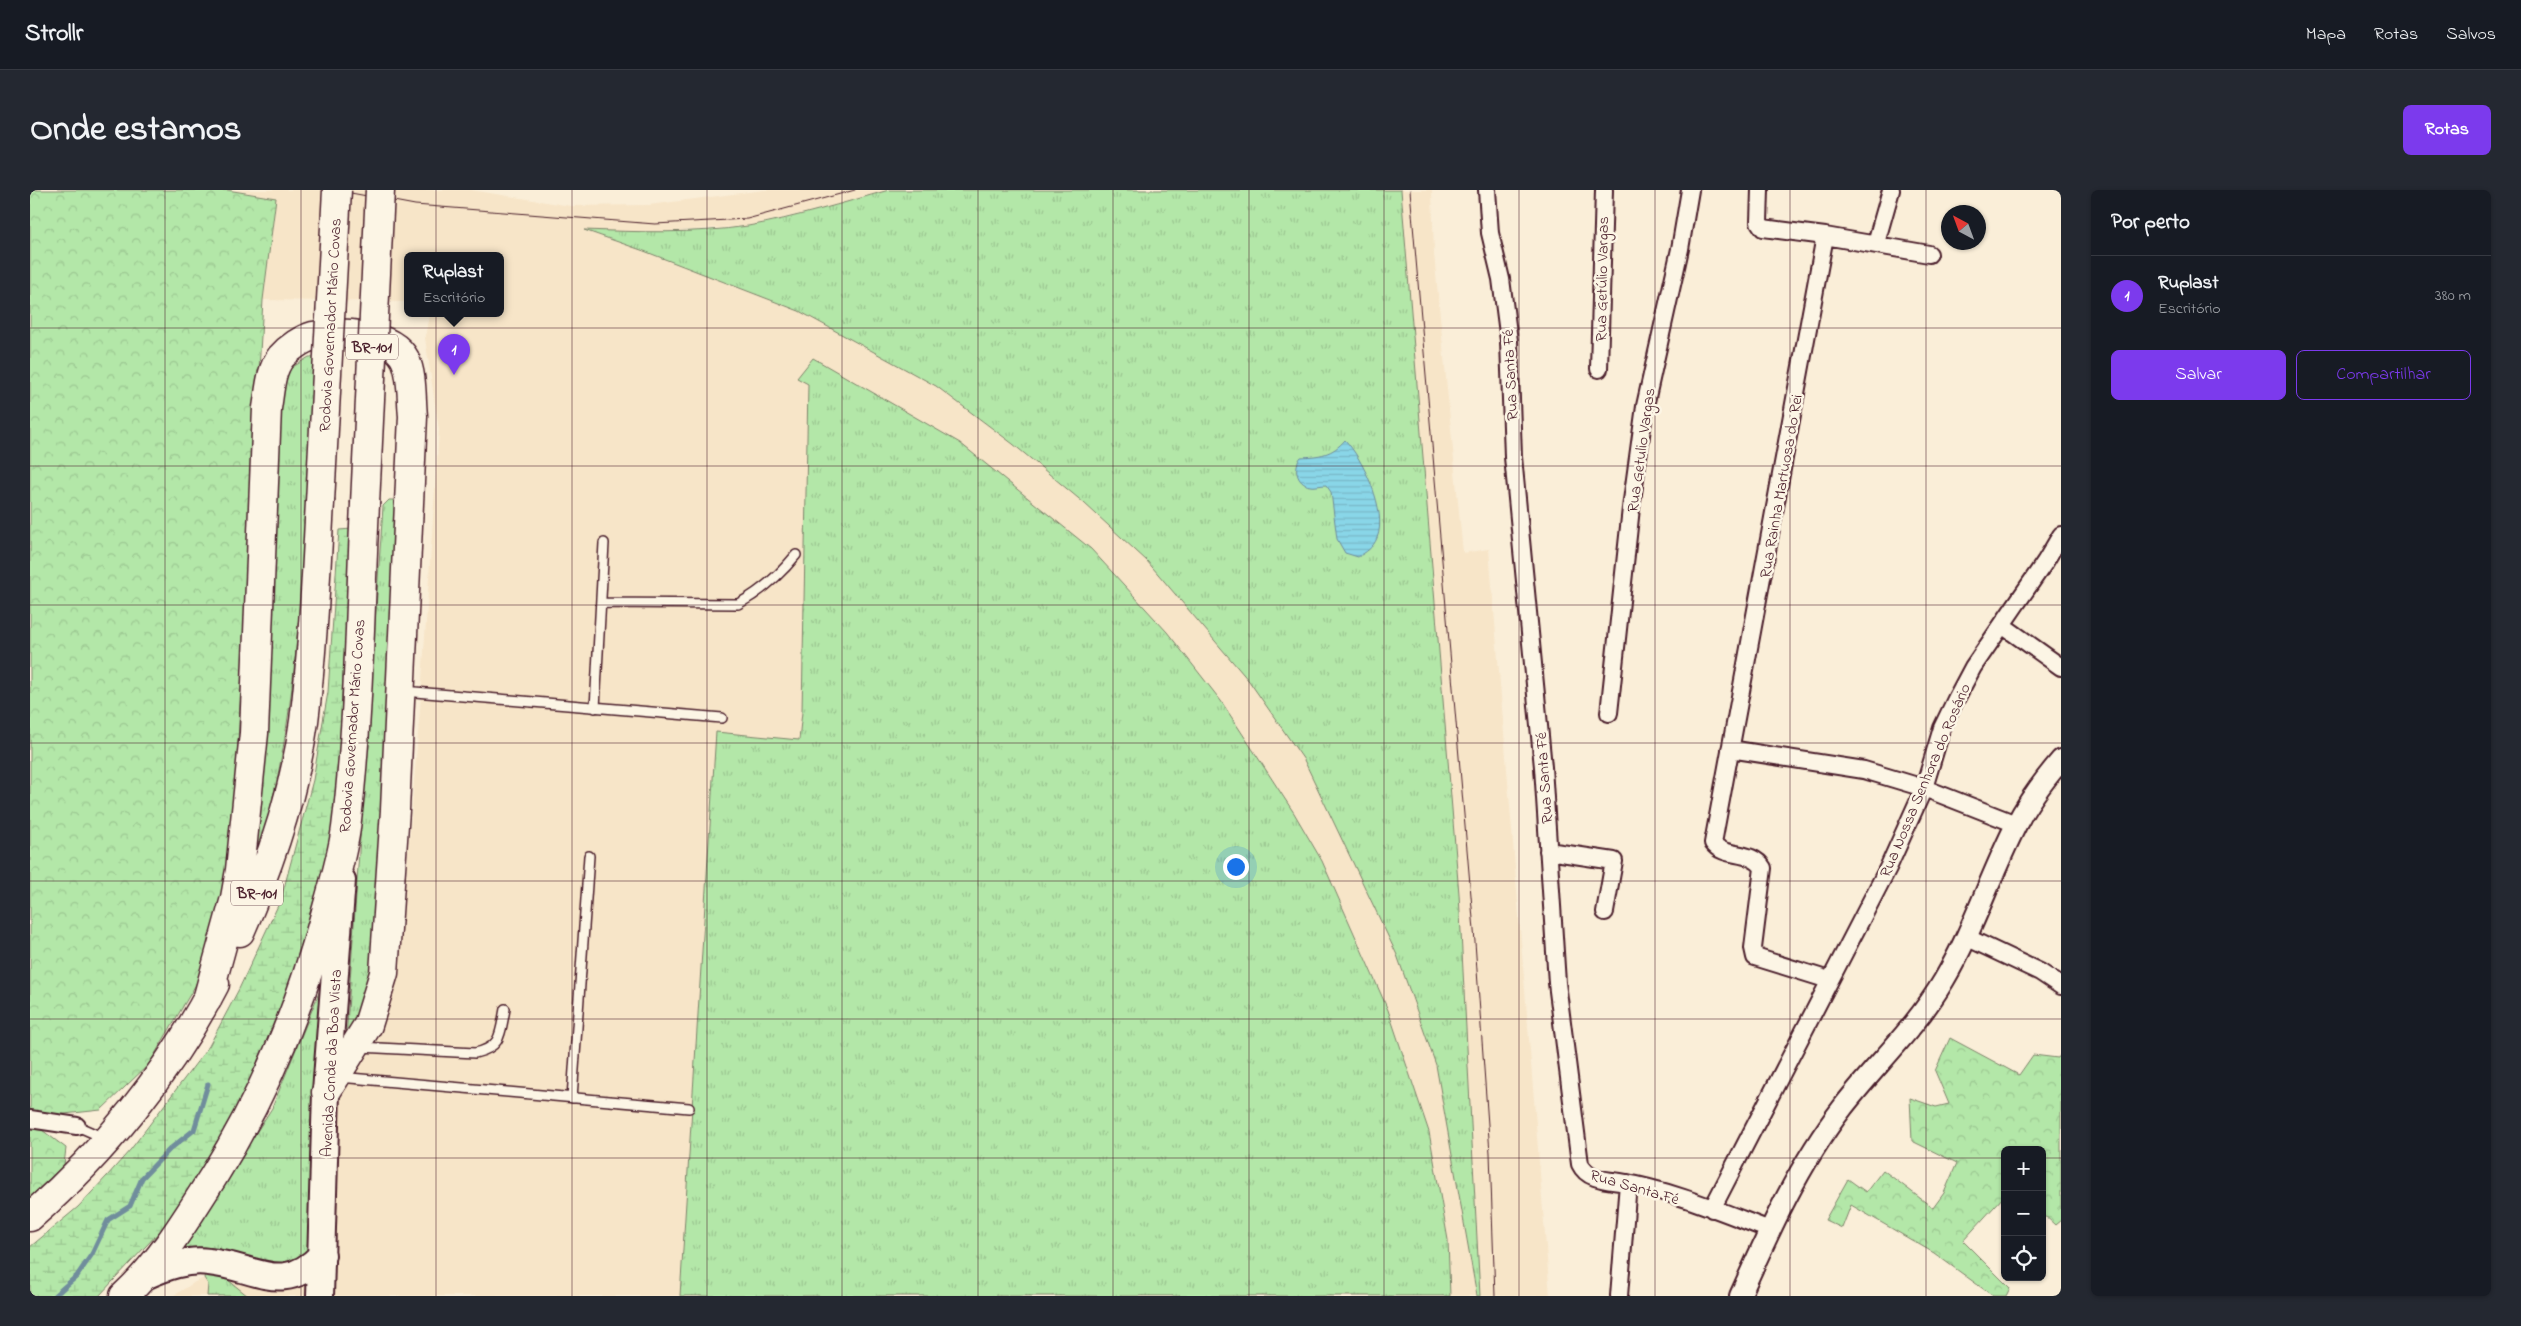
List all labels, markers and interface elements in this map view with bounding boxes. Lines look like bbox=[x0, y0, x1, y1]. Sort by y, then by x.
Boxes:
text: Strollr bbox=[25, 17, 83, 52]
text: Mapa bbox=[2306, 22, 2346, 48]
text: Rotas bbox=[2374, 22, 2418, 48]
text: Salvos bbox=[2446, 22, 2496, 48]
text: Onde estamos bbox=[30, 105, 242, 156]
button: Rotas bbox=[2403, 105, 2491, 155]
north arrow bbox=[1941, 205, 1986, 250]
text: Por perto bbox=[2111, 208, 2190, 238]
street label: Rua Getúlio Vargas bbox=[1590, 216, 1616, 342]
street label: Rodovia Governador Mário Covas bbox=[313, 218, 349, 433]
popup bbox=[404, 252, 504, 317]
text: Ruplast bbox=[423, 259, 483, 286]
text: Ruplast bbox=[2158, 270, 2219, 297]
text: 1 bbox=[2124, 284, 2130, 308]
text: 380 m bbox=[2435, 284, 2471, 308]
text: Escritório bbox=[423, 286, 485, 310]
text: Escritório bbox=[2158, 297, 2221, 321]
street label: Rua Santa Fé bbox=[1497, 328, 1525, 421]
road number: BR-101 bbox=[346, 334, 398, 360]
pin: 1 bbox=[438, 334, 470, 375]
button: Salvar bbox=[2111, 350, 2286, 400]
button: Compartilhar bbox=[2296, 350, 2471, 400]
street label: Rua Getulio Vargas bbox=[1621, 387, 1663, 514]
street label: Rua Rainha Martuosa do Rei bbox=[1754, 392, 1810, 580]
street label: Rodovia Governador Mário Covas bbox=[334, 618, 372, 834]
street label: Rua Nossa Senhora do Rosário bbox=[1874, 680, 1978, 881]
street label: Rua Santa Fé bbox=[1530, 731, 1560, 824]
your location bbox=[1223, 854, 1249, 880]
road number: BR-101 bbox=[231, 880, 283, 906]
street label: Avenida Conde da Boa Vista bbox=[315, 969, 349, 1158]
map controls bbox=[2001, 1146, 2046, 1281]
button: + bbox=[2001, 1146, 2046, 1191]
street label: Rua Santa Fé bbox=[1587, 1164, 1683, 1212]
button: − bbox=[2001, 1191, 2046, 1236]
button: locate bbox=[2001, 1236, 2046, 1281]

